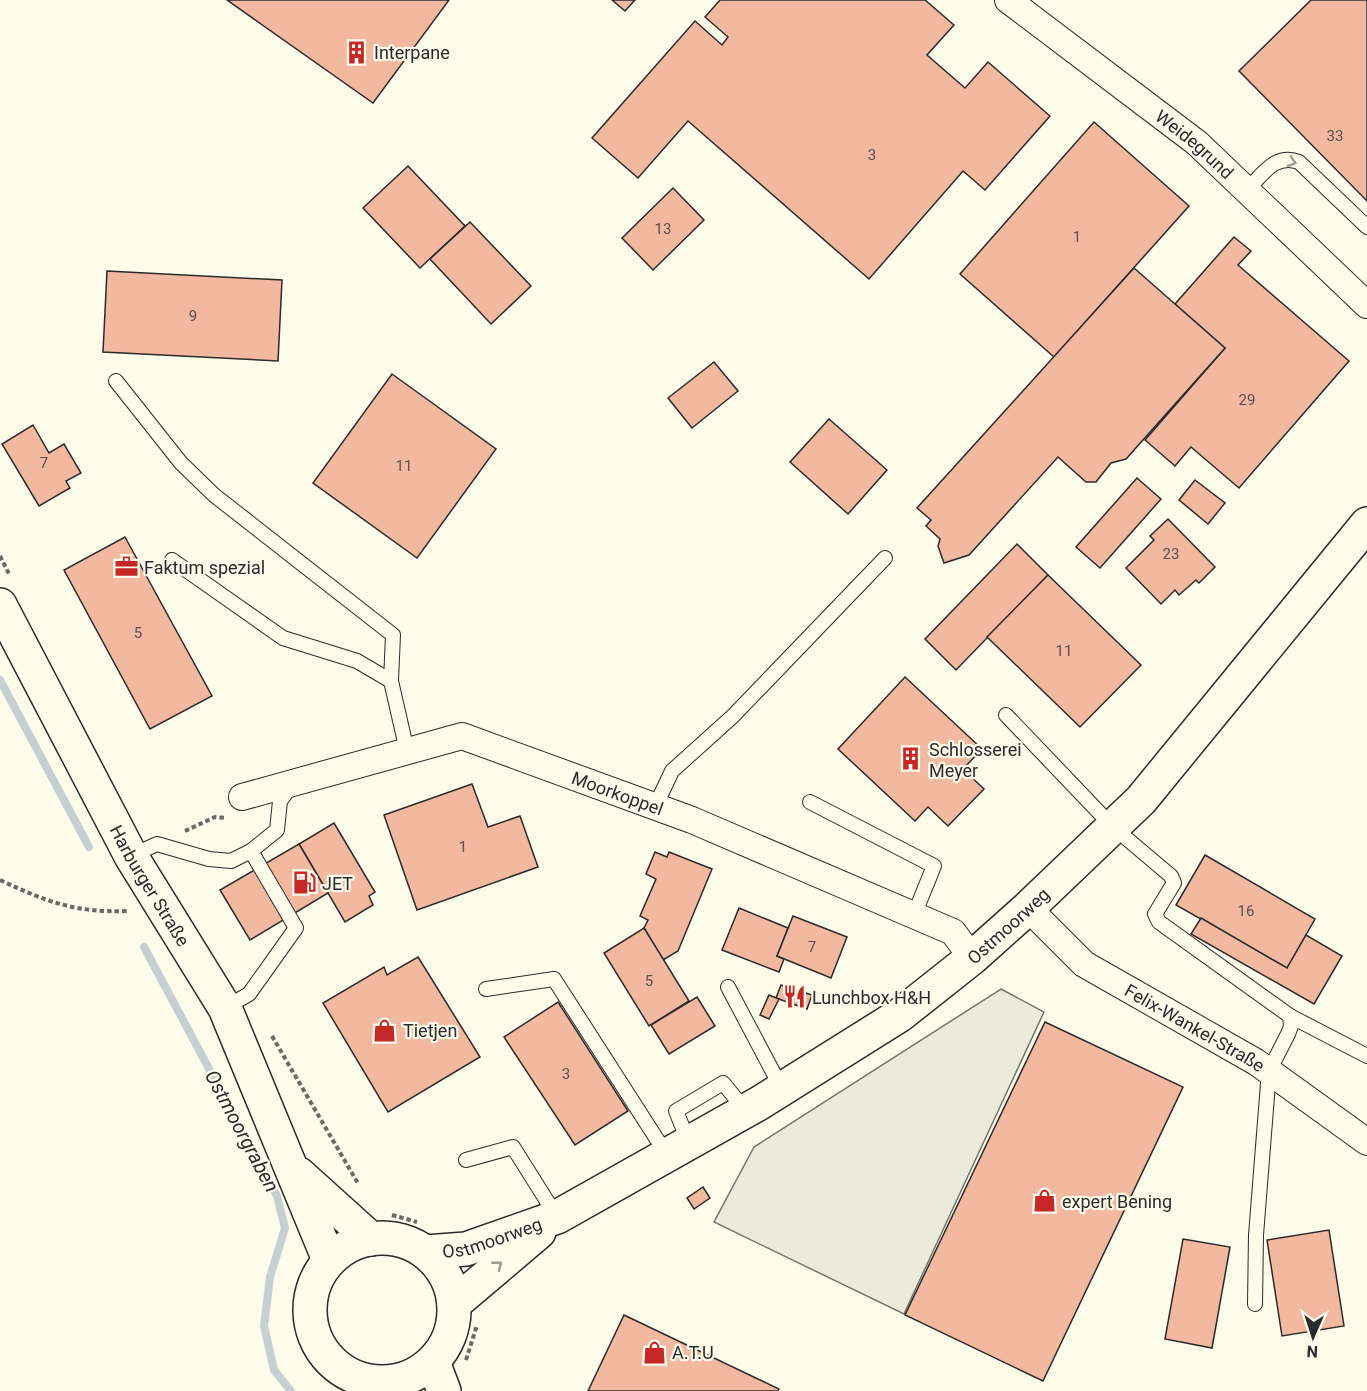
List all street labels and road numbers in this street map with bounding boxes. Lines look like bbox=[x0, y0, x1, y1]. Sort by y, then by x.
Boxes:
street label: Weidegrund bbox=[1152, 105, 1238, 183]
street label: Moorkoppel bbox=[569, 767, 666, 819]
street label: Harburger Straße bbox=[106, 821, 194, 950]
street label: Ostmoorweg bbox=[963, 883, 1053, 968]
street label: Felix-Wankel-Straße bbox=[1121, 979, 1269, 1076]
street label: Ostmoorweg bbox=[442, 1213, 545, 1261]

